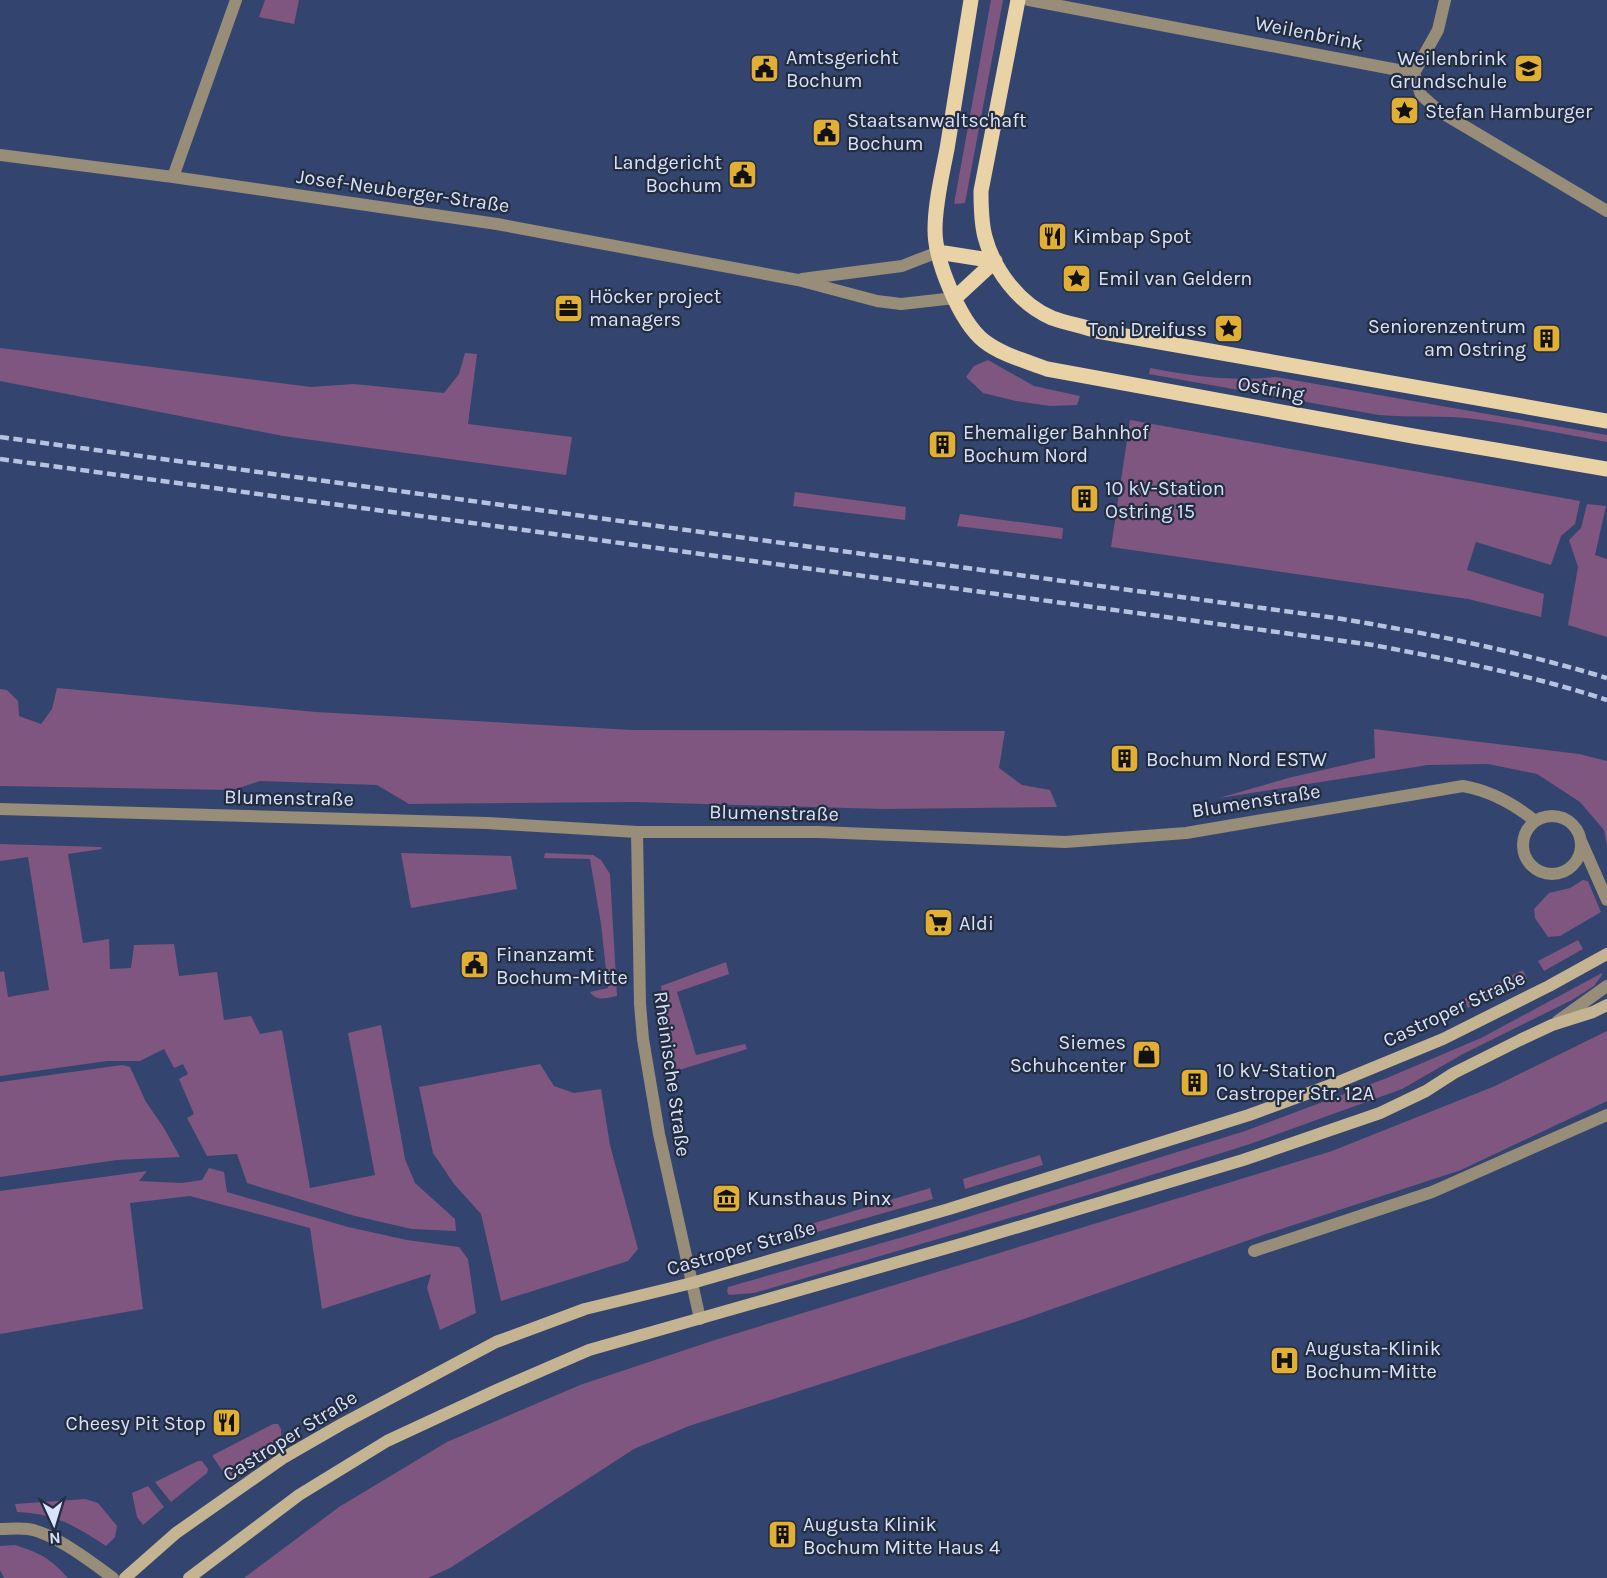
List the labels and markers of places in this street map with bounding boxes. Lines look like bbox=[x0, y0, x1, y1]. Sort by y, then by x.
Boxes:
place label: Amtsgericht Bochum bbox=[786, 46, 899, 92]
place label: Weilenbrink Grundschule bbox=[1390, 47, 1507, 93]
public building icon: Amtsgericht Bochum bbox=[749, 52, 781, 84]
school or university icon: Weilenbrink Grundschule bbox=[1512, 53, 1544, 85]
place icon: Stefan Hamburger bbox=[1388, 95, 1420, 127]
place label: Stefan Hamburger bbox=[1425, 100, 1593, 123]
place label: Staatsanwaltschaft Bochum bbox=[847, 109, 1027, 155]
public building icon: Staatsanwaltschaft Bochum bbox=[810, 116, 842, 148]
place label: Landgericht Bochum bbox=[613, 151, 722, 197]
public building icon: Landgericht Bochum bbox=[727, 158, 759, 190]
restaurant icon: Kimbap Spot bbox=[1036, 220, 1068, 252]
place label: Kimbap Spot bbox=[1073, 225, 1192, 248]
place icon: Emil van Geldern bbox=[1061, 262, 1093, 294]
place label: Emil van Geldern bbox=[1098, 267, 1252, 290]
place label: Höcker project managers bbox=[589, 285, 722, 331]
office icon: Höcker project managers bbox=[552, 292, 584, 324]
place icon: Toni Dreifuss bbox=[1212, 313, 1244, 345]
place label: Seniorenzentrum am Ostring bbox=[1368, 315, 1526, 361]
place label: Toni Dreifuss bbox=[1088, 318, 1207, 341]
building icon: Seniorenzentrum am Ostring bbox=[1531, 322, 1563, 354]
place label: Ehemaliger Bahnhof Bochum Nord bbox=[963, 421, 1149, 467]
building icon: Ehemaliger Bahnhof Bochum Nord bbox=[926, 428, 958, 460]
place label: 10 kV-Station Ostring 15 bbox=[1105, 477, 1225, 523]
building icon: 10 kV-Station Ostring 15 bbox=[1068, 483, 1100, 515]
building icon: Bochum Nord ESTW bbox=[1109, 743, 1141, 775]
place label: Bochum Nord ESTW bbox=[1146, 748, 1327, 771]
supermarket icon: Aldi bbox=[922, 907, 954, 939]
place label: Aldi bbox=[959, 912, 994, 935]
place label: Finanzamt Bochum-Mitte bbox=[496, 943, 628, 989]
public building icon: Finanzamt Bochum-Mitte bbox=[459, 949, 491, 981]
place label: Siemes Schuhcenter bbox=[1010, 1031, 1127, 1077]
shop icon: Siemes Schuhcenter bbox=[1131, 1038, 1163, 1070]
place label: 10 kV-Station Castroper Str. 12A bbox=[1216, 1059, 1374, 1105]
building icon: 10 kV-Station Castroper Str. 12A bbox=[1179, 1066, 1211, 1098]
museum icon: Kunsthaus Pinx bbox=[710, 1182, 742, 1214]
place label: Kunsthaus Pinx bbox=[747, 1187, 891, 1210]
place label: Augusta-Klinik Bochum-Mitte bbox=[1305, 1337, 1441, 1383]
hospital icon: Augusta-Klinik Bochum-Mitte bbox=[1268, 1344, 1300, 1376]
restaurant icon: Cheesy Pit Stop bbox=[211, 1407, 243, 1439]
place label: Cheesy Pit Stop bbox=[65, 1412, 206, 1435]
place label: Augusta Klinik Bochum Mitte Haus 4 bbox=[803, 1513, 1000, 1559]
building icon: Augusta Klinik Bochum Mitte Haus 4 bbox=[766, 1519, 798, 1551]

